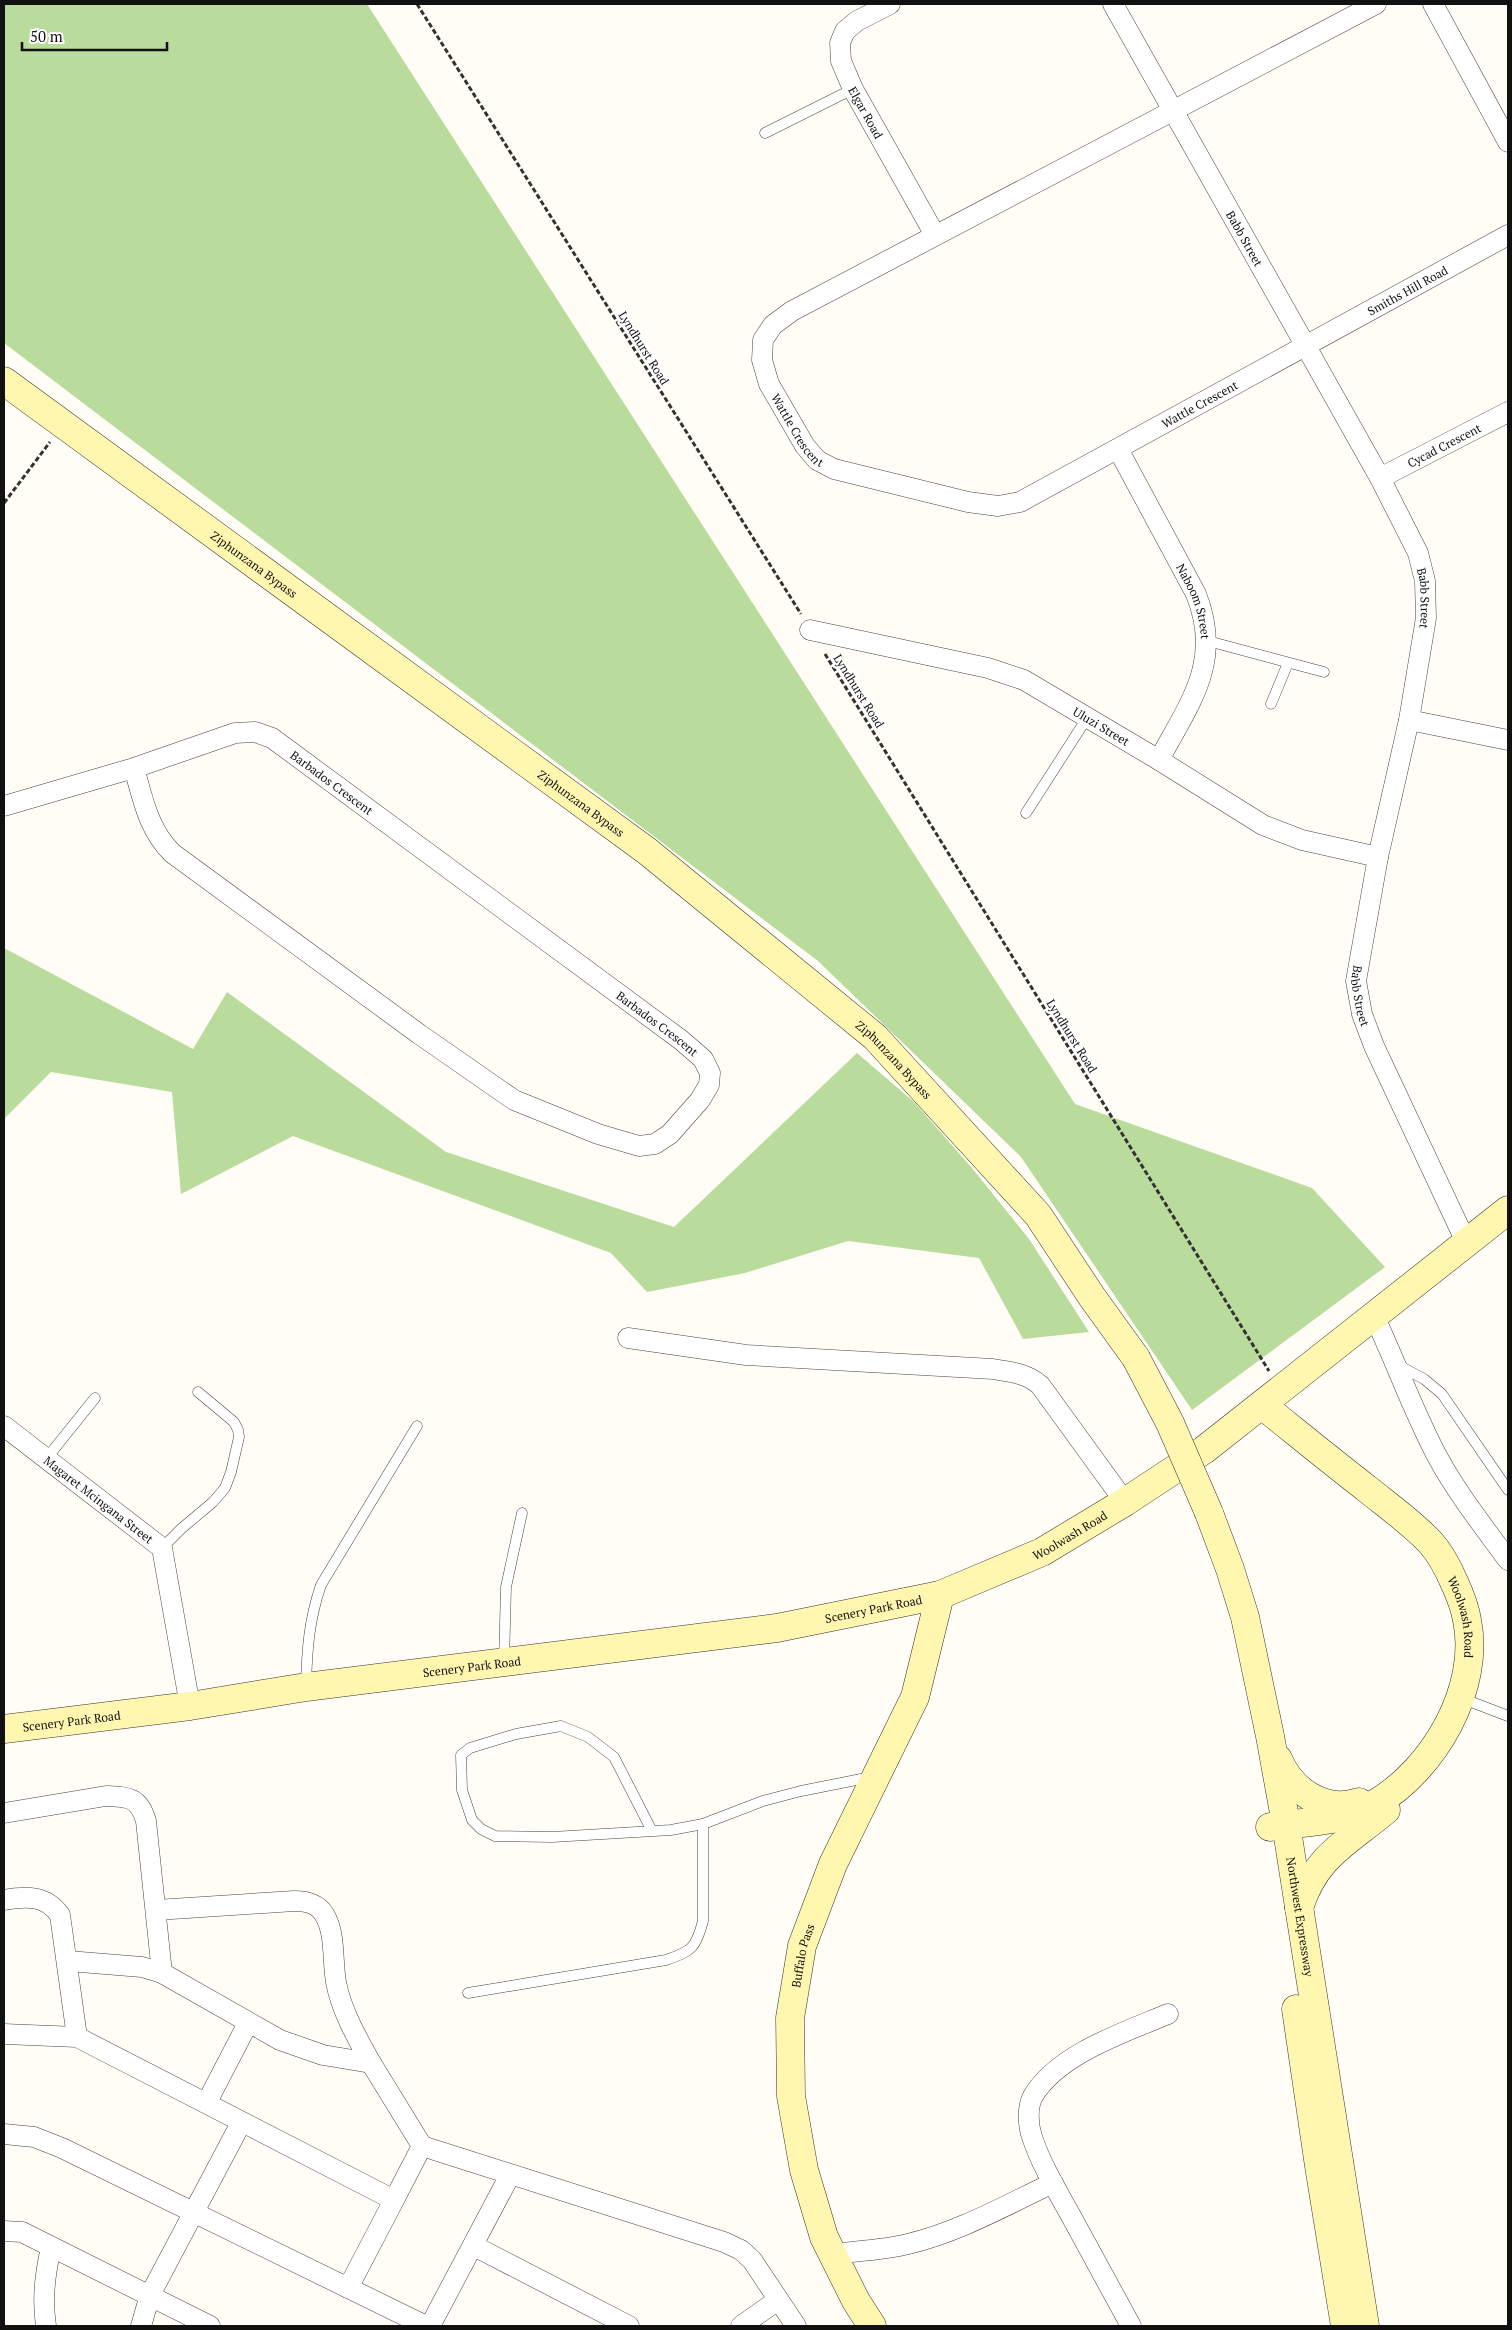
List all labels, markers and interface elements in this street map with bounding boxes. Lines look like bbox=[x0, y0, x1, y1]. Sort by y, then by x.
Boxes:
scale bar bbox=[22, 20, 168, 52]
text: 50 m bbox=[30, 26, 63, 46]
street label: Elgar Road bbox=[846, 84, 887, 141]
street label: Babb Street bbox=[1223, 208, 1267, 269]
street label: Smiths Hill Road bbox=[1365, 262, 1450, 318]
street label: Lyndhurst Road bbox=[615, 309, 673, 388]
street label: Wattle Crescent bbox=[1159, 377, 1241, 431]
street label: Wattle Crescent bbox=[769, 391, 827, 470]
street label: Cycad Crescent bbox=[1405, 419, 1484, 470]
street label: Ziphunzana Bypass bbox=[208, 527, 301, 601]
street label: Naboom Street bbox=[1173, 561, 1213, 640]
street label: Babb Street bbox=[1414, 566, 1434, 630]
street label: Lyndhurst Road bbox=[830, 652, 888, 731]
street label: Uluzi Street bbox=[1071, 703, 1133, 749]
street label: Barbados Crescent bbox=[288, 747, 377, 818]
street label: Ziphunzana Bypass bbox=[535, 766, 627, 840]
street label: Babb Street bbox=[1348, 964, 1374, 1029]
street label: Barbados Crescent bbox=[614, 988, 702, 1059]
street label: Lyndhurst Road bbox=[1043, 997, 1101, 1076]
street label: Ziphunzana Bypass bbox=[853, 1017, 935, 1102]
street label: Magaret Mcingana Street bbox=[41, 1452, 157, 1547]
street label: Woolwash Road bbox=[1030, 1507, 1110, 1563]
street label: Woolwash Road bbox=[1445, 1574, 1477, 1659]
street label: Scenery Park Road bbox=[824, 1591, 924, 1626]
street label: Scenery Park Road bbox=[422, 1653, 522, 1680]
street label: Scenery Park Road bbox=[22, 1707, 122, 1734]
street label: Northwest Expressway bbox=[1284, 1856, 1318, 1978]
street label: Buffalo Pass bbox=[788, 1921, 817, 1989]

